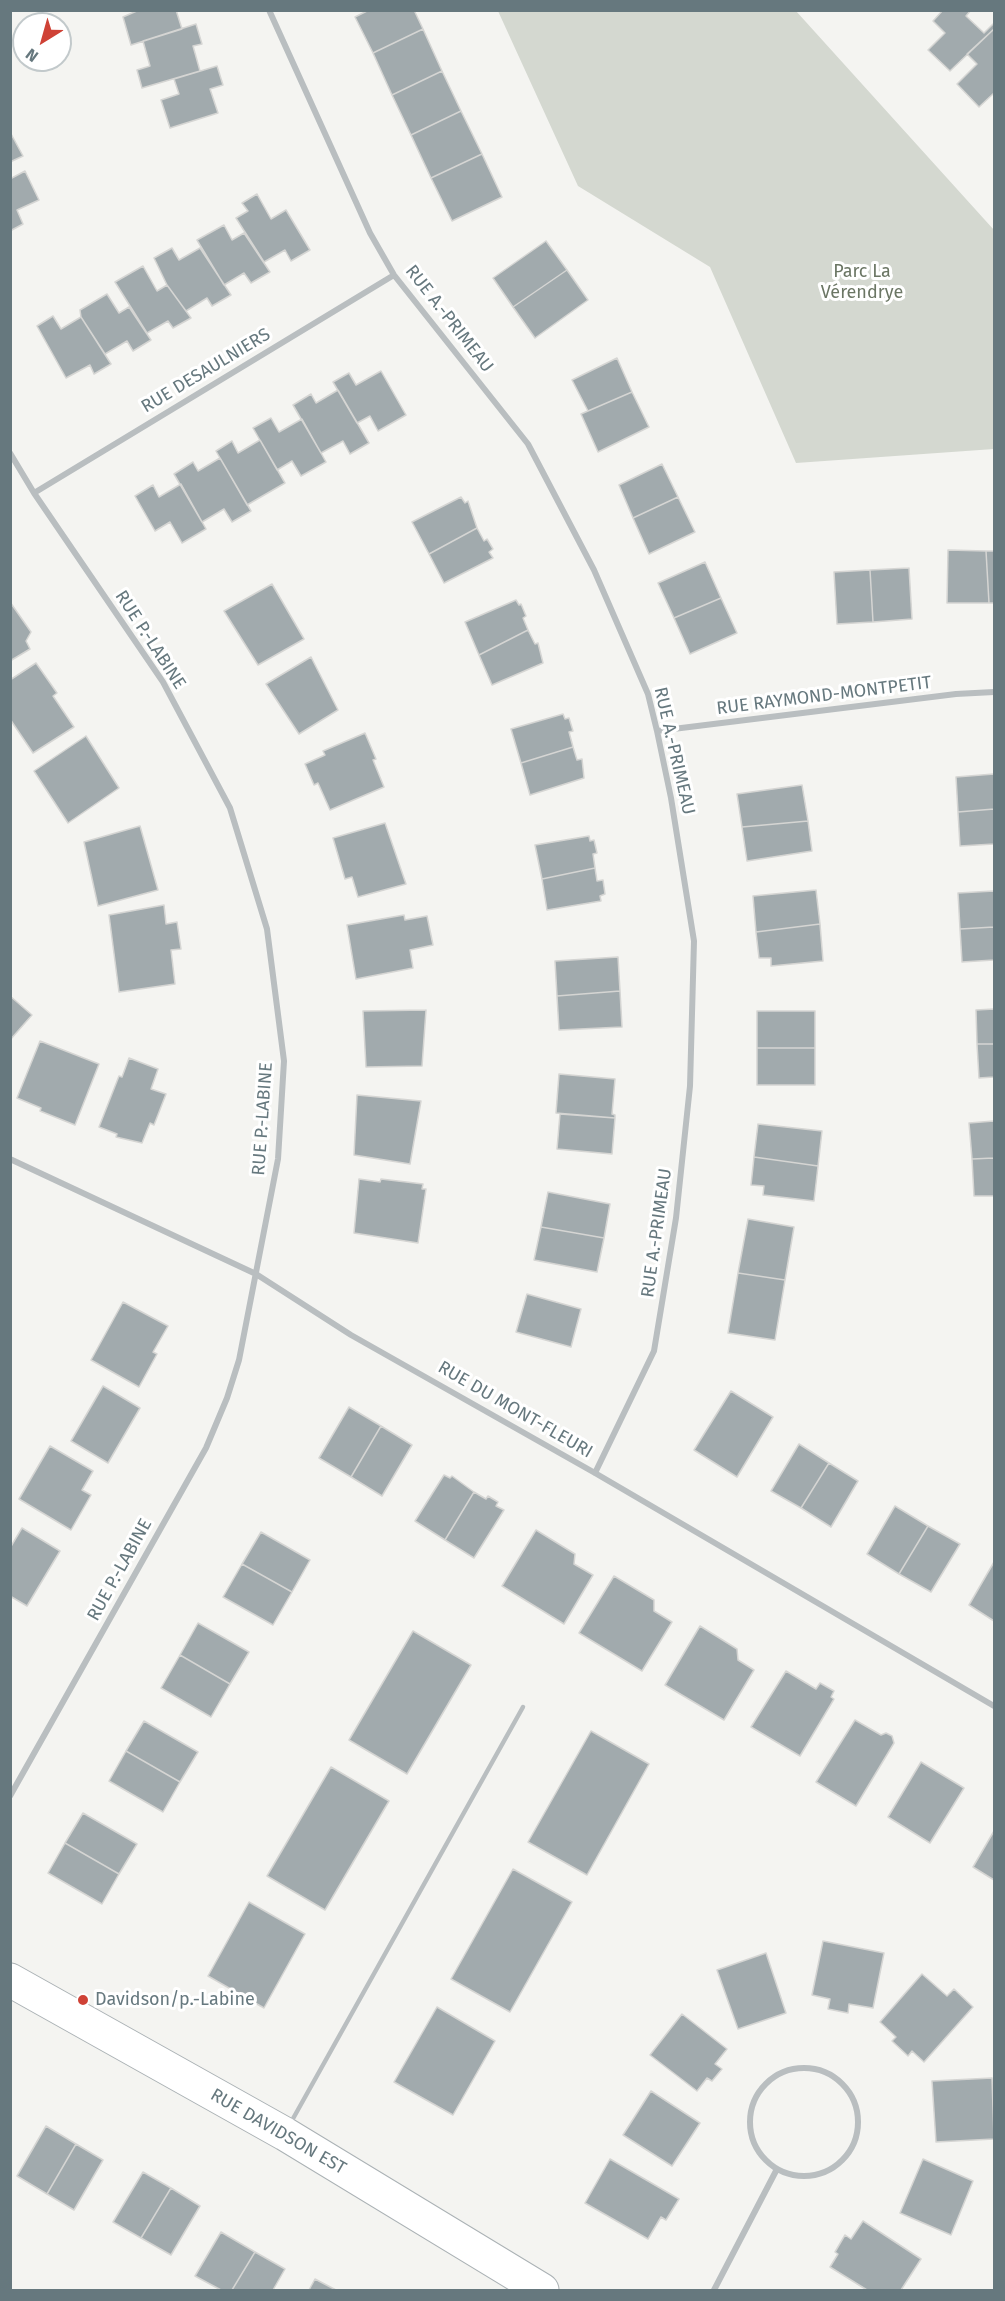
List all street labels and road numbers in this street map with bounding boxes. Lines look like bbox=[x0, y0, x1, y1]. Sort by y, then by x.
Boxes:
street label: RUE A.-PRIMEAU bbox=[400, 261, 498, 377]
street label: RUE DESAULNIERS bbox=[138, 324, 274, 418]
street label: RUE P.-LABINE bbox=[110, 587, 190, 693]
street label: RUE RAYMOND-MONTPETIT bbox=[715, 672, 933, 720]
street label: RUE A.-PRIMEAU bbox=[649, 685, 699, 817]
street label: RUE P.-LABINE bbox=[248, 1062, 278, 1176]
street label: RUE A.-PRIMEAU bbox=[637, 1167, 677, 1299]
street label: RUE DU MONT-FLEURI bbox=[434, 1357, 596, 1463]
street label: RUE P.-LABINE bbox=[83, 1515, 157, 1625]
street label: RUE DAVIDSON EST bbox=[206, 2084, 350, 2180]

